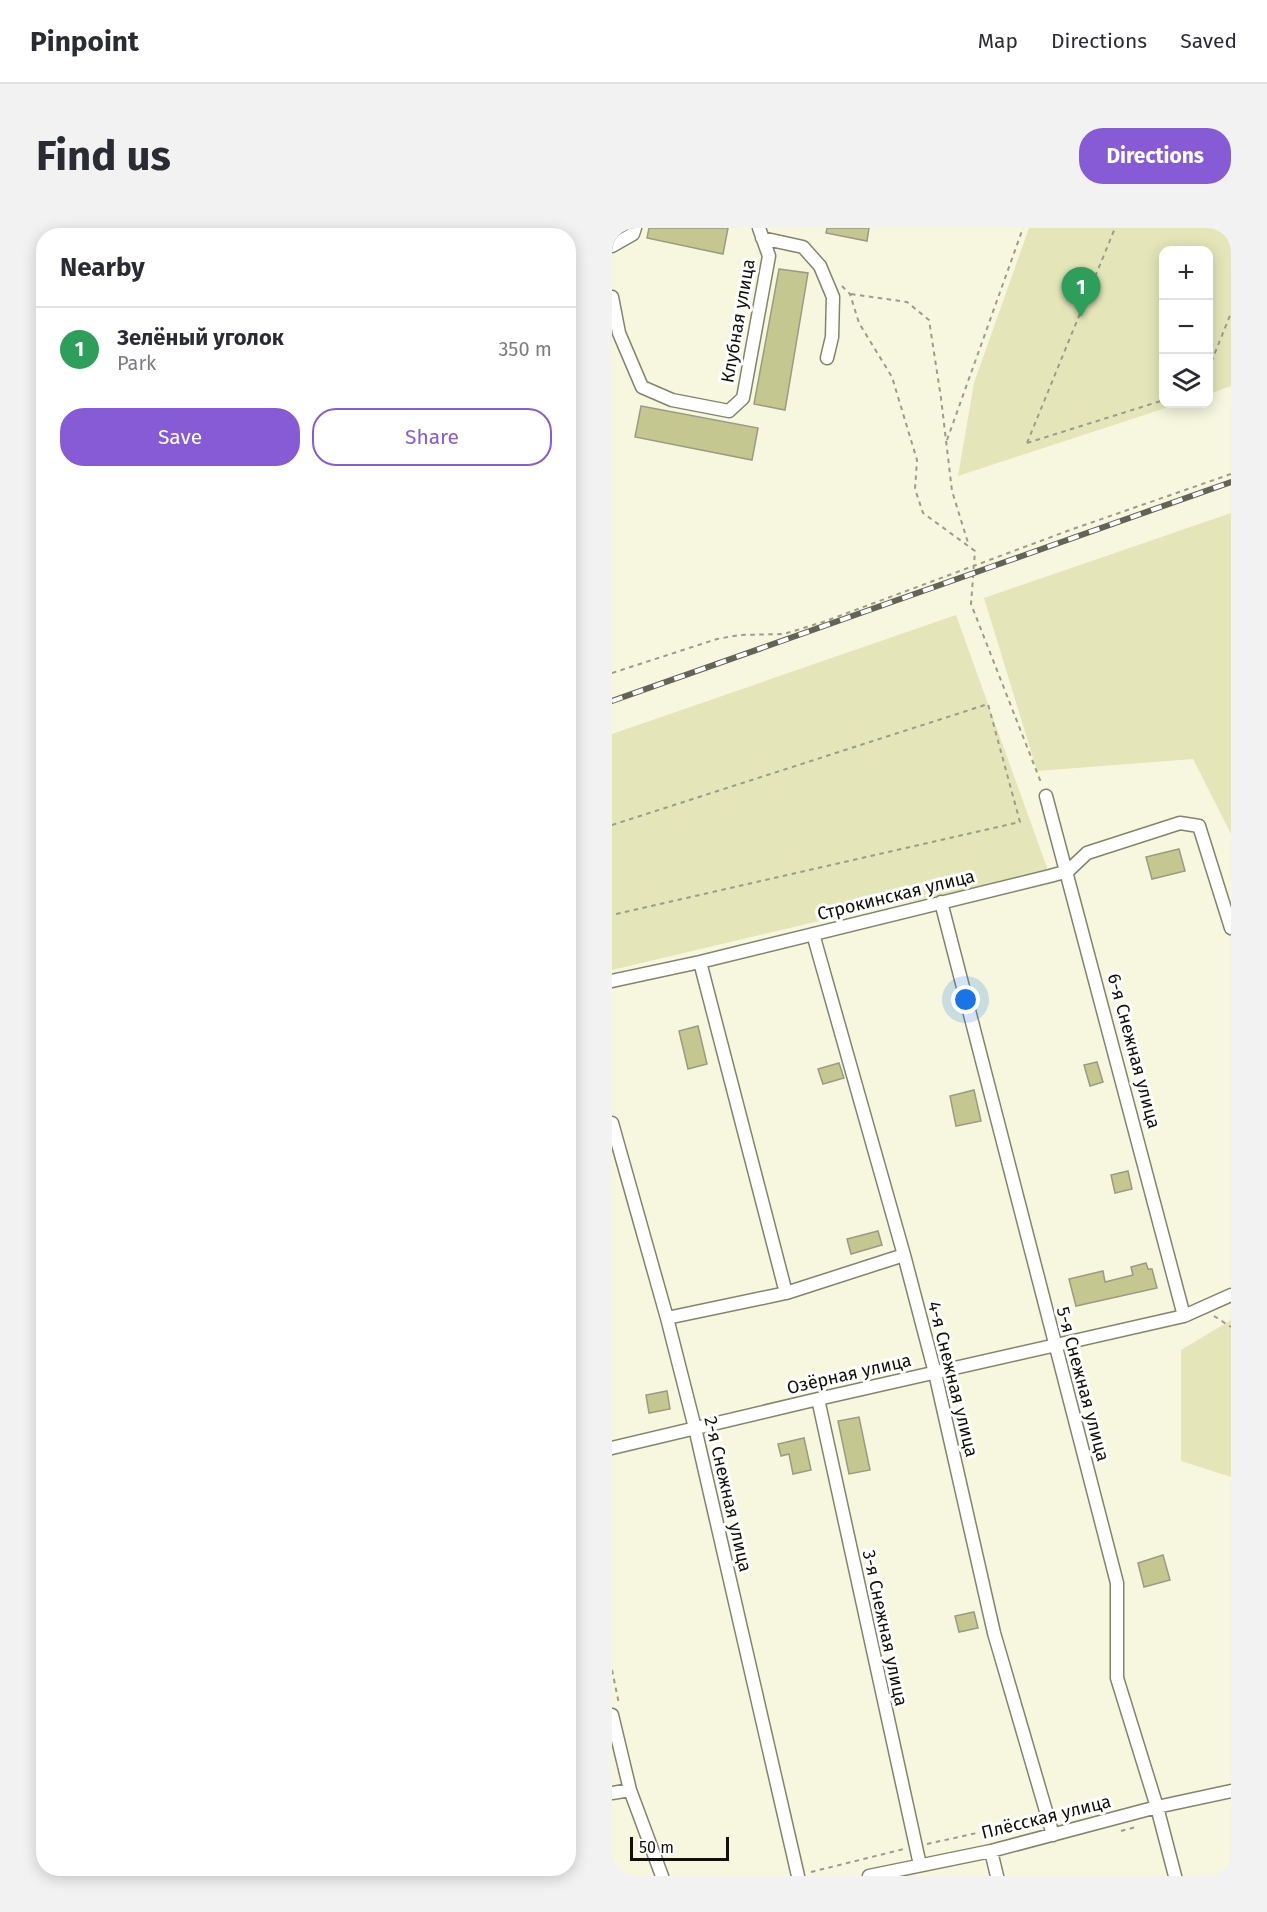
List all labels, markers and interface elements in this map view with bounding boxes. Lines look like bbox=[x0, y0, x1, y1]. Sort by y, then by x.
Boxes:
text: Pinpoint bbox=[30, 25, 139, 58]
text: Map bbox=[978, 28, 1018, 54]
text: Directions bbox=[1051, 28, 1147, 54]
text: Saved bbox=[1180, 28, 1237, 54]
button: Directions bbox=[1079, 128, 1231, 184]
text: Find us bbox=[36, 131, 171, 181]
map controls bbox=[1159, 246, 1213, 408]
button: + bbox=[1159, 246, 1213, 300]
text: Nearby bbox=[60, 252, 145, 283]
street label: Клубная улица bbox=[716, 257, 760, 385]
pin: 1 bbox=[1062, 268, 1100, 317]
button: − bbox=[1159, 300, 1213, 354]
text: Зелёный уголок bbox=[117, 324, 284, 351]
text: 1 bbox=[75, 337, 84, 361]
text: 350 m bbox=[498, 337, 552, 361]
text: Park bbox=[117, 351, 156, 375]
button: layers bbox=[1159, 354, 1213, 408]
button: Save bbox=[60, 408, 300, 466]
button: Share bbox=[312, 408, 552, 466]
street label: Строкинская улица bbox=[815, 865, 977, 925]
street label: 6-я Снежная улица bbox=[1103, 971, 1165, 1131]
your location bbox=[951, 985, 980, 1014]
street label: 4-я Снежная улица bbox=[923, 1299, 983, 1459]
street label: 5-я Снежная улица bbox=[1052, 1304, 1114, 1464]
street label: Озёрная улица bbox=[785, 1349, 913, 1399]
street label: 2-я Снежная улица bbox=[699, 1414, 757, 1574]
street label: 3-я Снежная улица bbox=[858, 1548, 912, 1708]
street label: Плёсская улица bbox=[979, 1790, 1113, 1844]
scale bar bbox=[630, 1834, 729, 1862]
text: 50 m bbox=[639, 1838, 674, 1857]

